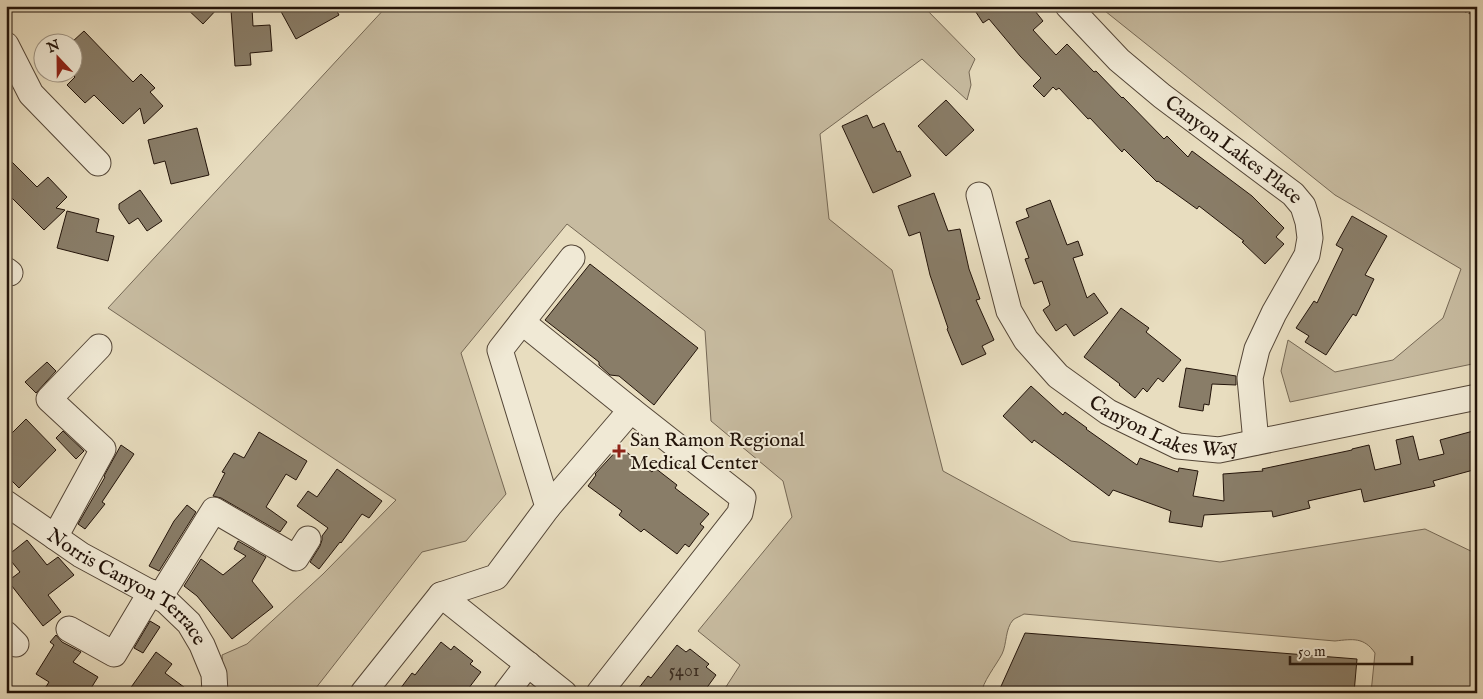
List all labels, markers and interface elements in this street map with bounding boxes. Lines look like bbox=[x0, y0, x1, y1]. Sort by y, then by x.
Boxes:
north arrow bbox=[32, 32, 82, 82]
text: N bbox=[44, 36, 62, 58]
street label: Canyon Lakes Place bbox=[1160, 90, 1308, 209]
street label: Canyon Lakes Way bbox=[1084, 390, 1240, 463]
place label: San Ramon Regional Medical Center bbox=[630, 428, 805, 476]
marker: San Ramon Regional Medical Center bbox=[612, 444, 626, 458]
street label: Norris Canyon Terrace bbox=[42, 523, 212, 650]
scale bar bbox=[1290, 634, 1413, 666]
text: 50 m bbox=[1298, 642, 1326, 661]
house number: 5401 bbox=[669, 660, 699, 683]

